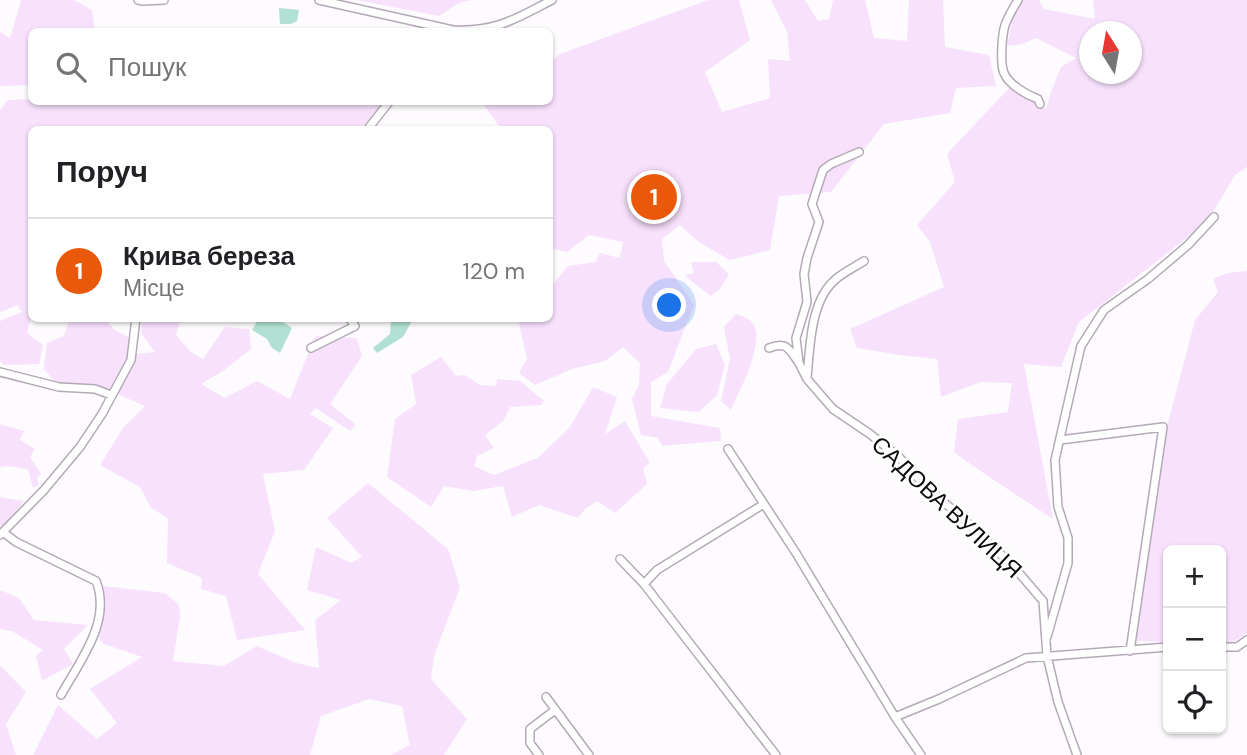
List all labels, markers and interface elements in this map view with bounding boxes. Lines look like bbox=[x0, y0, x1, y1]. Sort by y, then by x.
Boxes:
north arrow bbox=[1079, 21, 1142, 84]
search box bbox=[28, 28, 553, 105]
icon: search bbox=[52, 48, 90, 86]
text: Пошук bbox=[108, 50, 186, 84]
text: Поруч bbox=[56, 152, 148, 191]
pin: 1 bbox=[631, 171, 677, 223]
text: Крива береза bbox=[123, 239, 295, 273]
text: 1 bbox=[75, 256, 83, 286]
text: 120 m bbox=[462, 256, 525, 286]
text: Місце bbox=[123, 273, 184, 303]
your location bbox=[652, 288, 686, 322]
street label: САДОВА ВУЛИЦЯ bbox=[865, 429, 1029, 585]
map controls bbox=[1163, 545, 1226, 734]
button: + bbox=[1163, 545, 1226, 608]
button: − bbox=[1163, 608, 1226, 671]
button: locate bbox=[1163, 671, 1226, 734]

